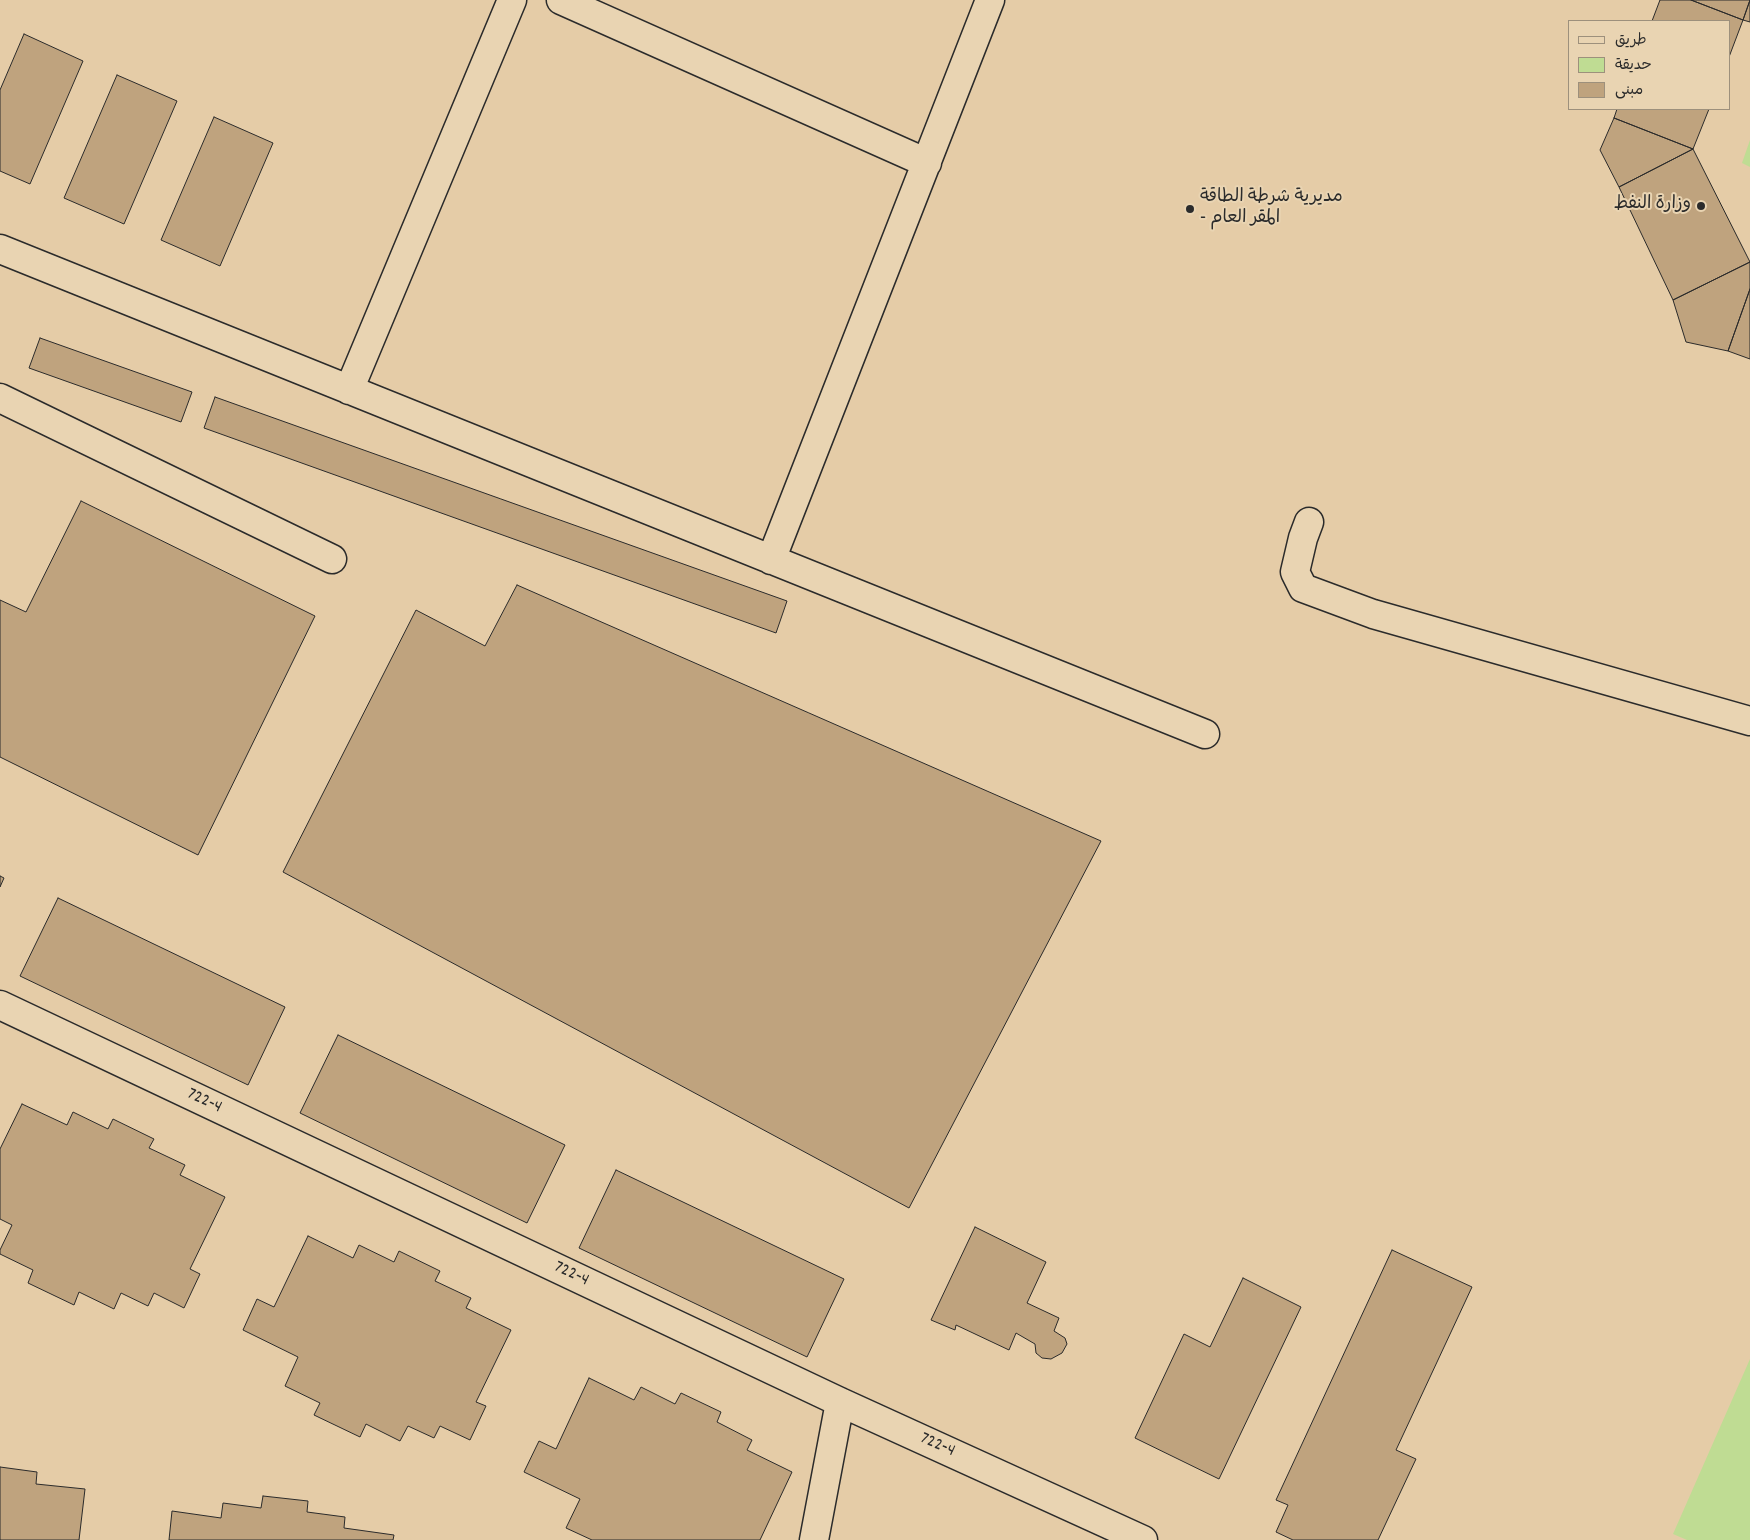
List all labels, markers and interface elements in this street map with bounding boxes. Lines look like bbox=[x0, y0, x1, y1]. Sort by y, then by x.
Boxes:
legend bbox=[1568, 20, 1730, 110]
text: طريق bbox=[1615, 30, 1647, 52]
text: حديقة bbox=[1615, 55, 1652, 77]
text: مبنى bbox=[1615, 80, 1643, 102]
place label: مديرية شرطة الطاقة - المقر العام bbox=[1200, 188, 1343, 230]
place label: وزارة النفط bbox=[1614, 195, 1691, 217]
marker: وزارة النفط bbox=[1695, 200, 1707, 212]
marker: مديرية شرطة الطاقة - المقر العام bbox=[1184, 203, 1196, 215]
street label: 722-4 bbox=[183, 1085, 225, 1119]
street label: 722-4 bbox=[550, 1258, 592, 1292]
street label: 722-4 bbox=[916, 1429, 958, 1463]

